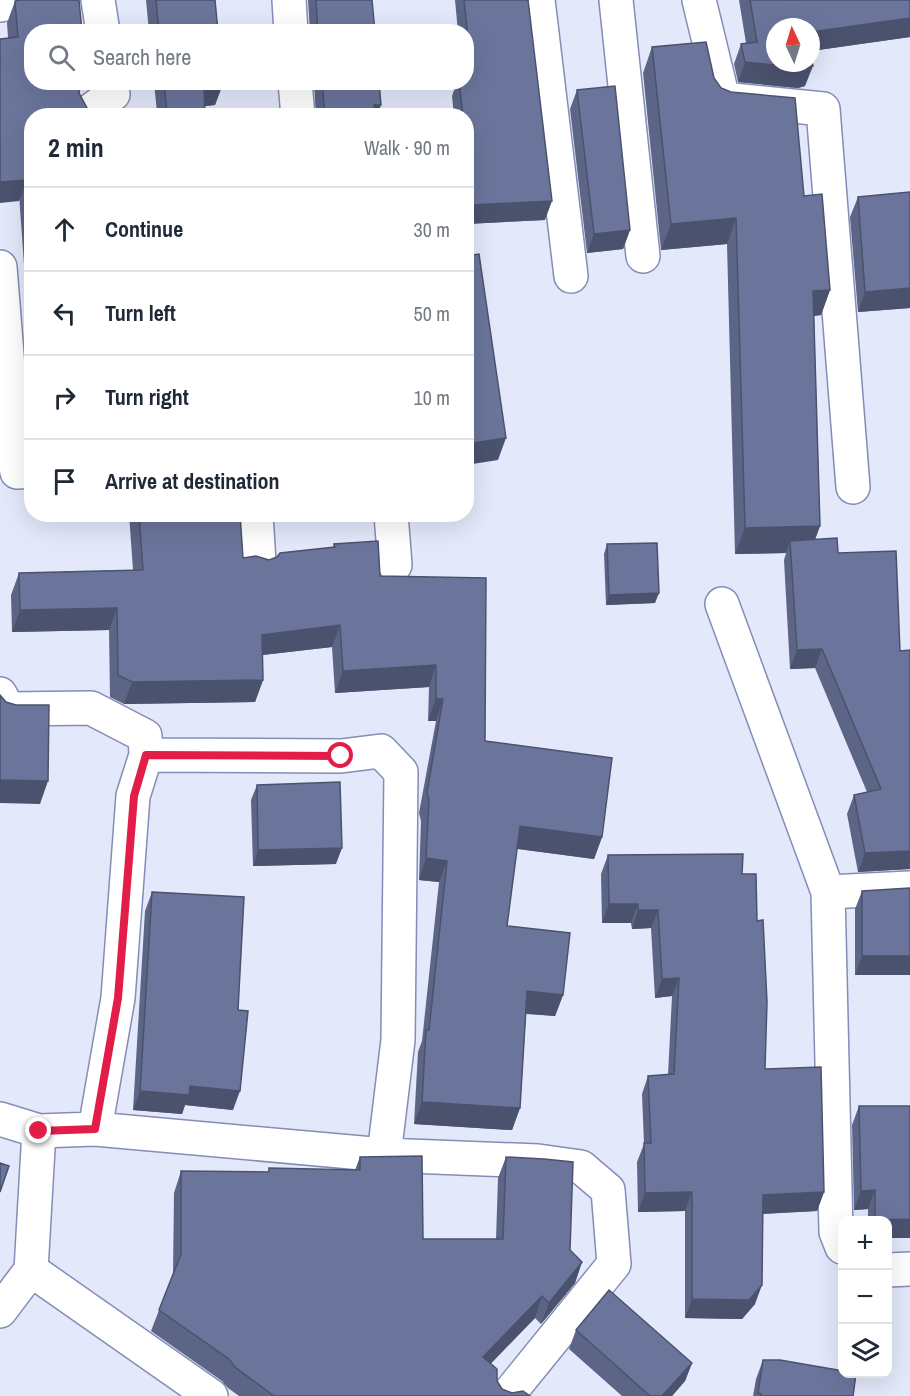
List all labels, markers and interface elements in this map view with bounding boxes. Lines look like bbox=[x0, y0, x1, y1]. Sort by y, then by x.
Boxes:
north arrow bbox=[766, 18, 820, 72]
search box bbox=[24, 24, 474, 90]
icon: search bbox=[45, 41, 78, 74]
text: Search here bbox=[93, 42, 191, 72]
text: 2 min bbox=[48, 130, 104, 165]
text: Walk · 90 m bbox=[364, 134, 450, 161]
icon: ahead bbox=[48, 213, 81, 246]
text: Continue bbox=[105, 214, 183, 244]
text: 30 m bbox=[414, 216, 450, 243]
icon: left bbox=[48, 297, 81, 330]
text: Turn left bbox=[105, 298, 176, 328]
text: 50 m bbox=[414, 300, 450, 327]
icon: right bbox=[48, 381, 81, 414]
text: Turn right bbox=[105, 382, 189, 412]
text: 10 m bbox=[414, 384, 450, 411]
icon: arrive bbox=[48, 465, 81, 498]
text: Arrive at destination bbox=[105, 466, 279, 496]
route start bbox=[327, 742, 353, 768]
route end bbox=[25, 1117, 51, 1143]
map controls bbox=[838, 1216, 892, 1378]
button: + bbox=[838, 1216, 892, 1270]
button: − bbox=[838, 1270, 892, 1324]
button: layers bbox=[838, 1324, 892, 1378]

